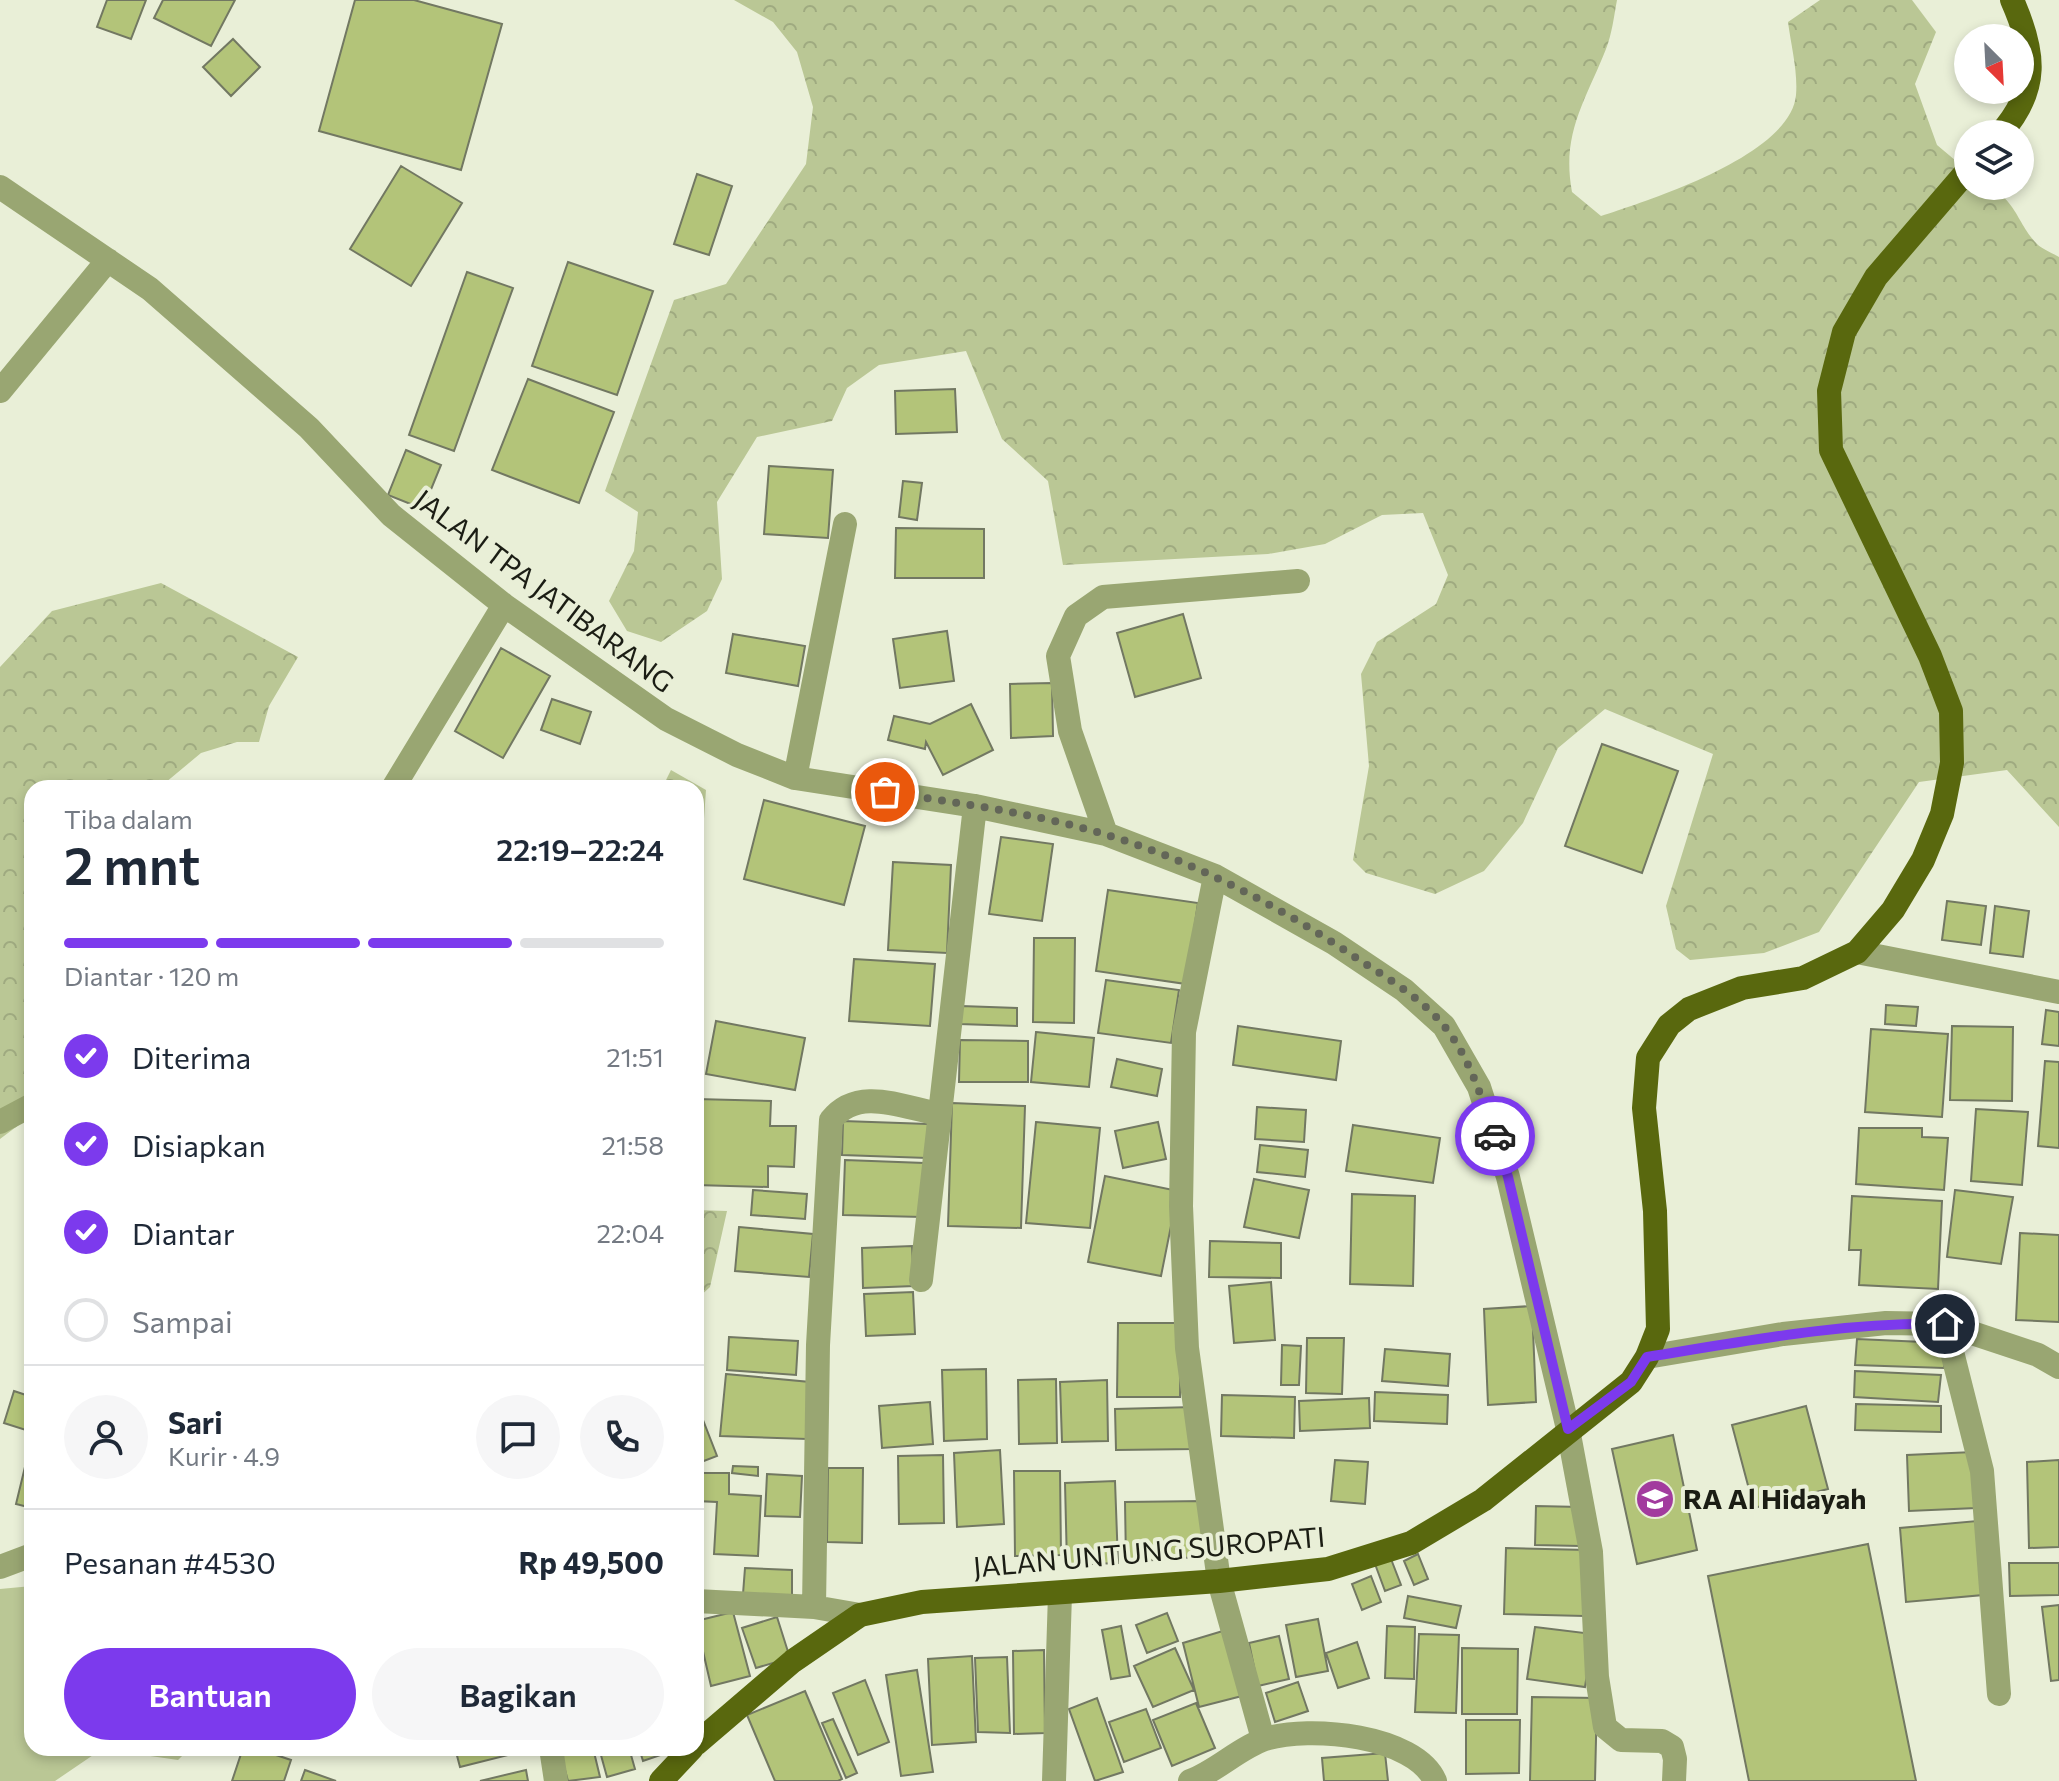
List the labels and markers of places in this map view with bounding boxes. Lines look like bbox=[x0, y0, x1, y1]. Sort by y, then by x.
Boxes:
pin bbox=[851, 758, 919, 826]
pin bbox=[1911, 1290, 1979, 1358]
school or university icon: RA Al Hidayah bbox=[1634, 1478, 1676, 1520]
place label: RA Al Hidayah bbox=[1683, 1481, 1867, 1515]

